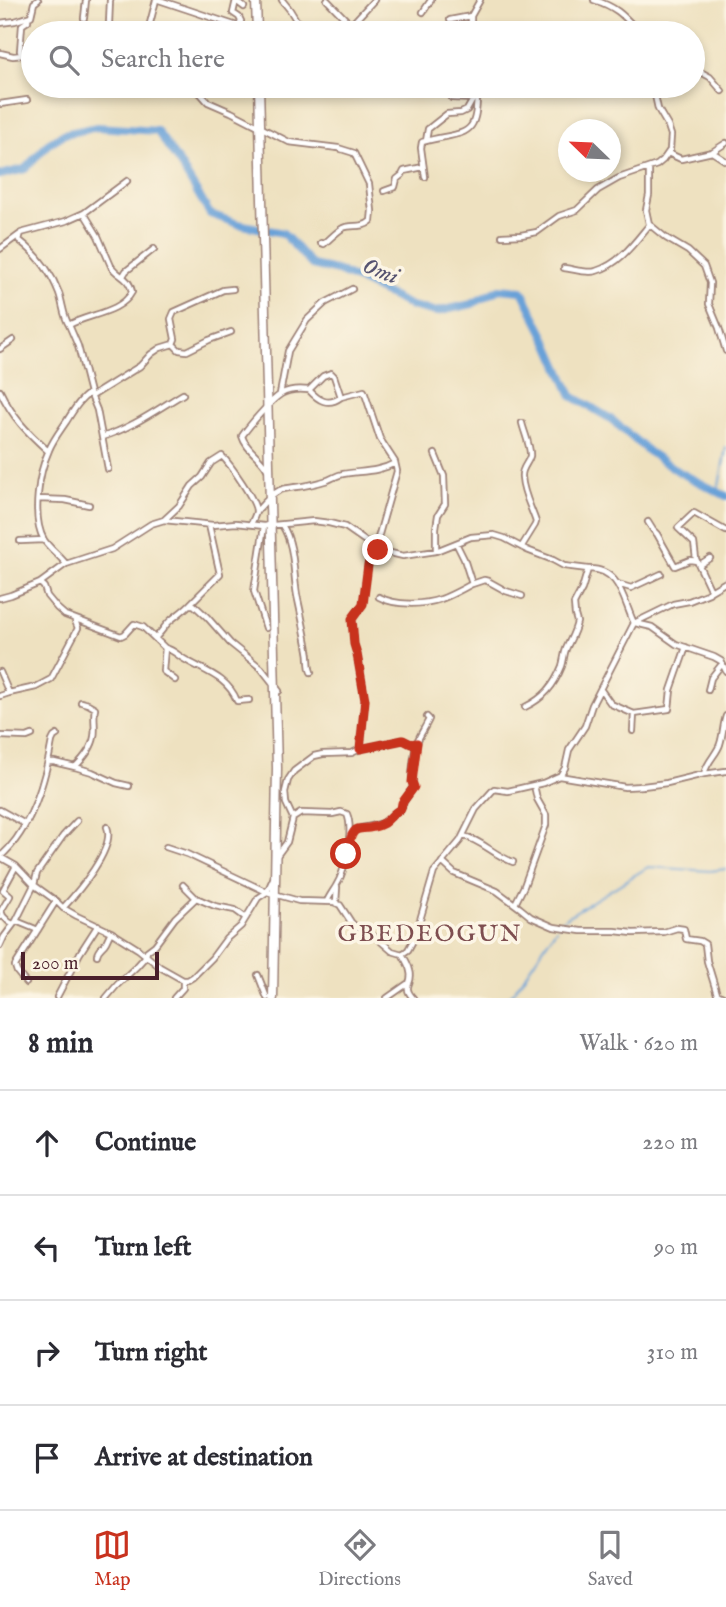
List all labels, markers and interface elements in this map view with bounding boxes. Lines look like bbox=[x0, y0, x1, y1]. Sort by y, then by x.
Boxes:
search box bbox=[21, 21, 705, 98]
icon: search bbox=[45, 41, 83, 79]
text: Search here bbox=[101, 43, 225, 76]
north arrow bbox=[558, 119, 621, 182]
water label: Omi bbox=[358, 251, 404, 292]
route end bbox=[362, 534, 393, 565]
route start bbox=[330, 838, 361, 869]
district label: GBEDEOGUN bbox=[338, 919, 522, 950]
scale bar bbox=[21, 949, 159, 981]
text: 200 m bbox=[32, 952, 78, 976]
text: 8 min bbox=[28, 1025, 94, 1063]
text: Walk · 620 m bbox=[579, 1029, 698, 1058]
icon: ahead bbox=[28, 1124, 66, 1162]
text: Continue bbox=[95, 1126, 196, 1159]
text: 220 m bbox=[642, 1128, 698, 1157]
icon: left bbox=[28, 1229, 66, 1267]
text: Turn left bbox=[95, 1231, 192, 1264]
text: 90 m bbox=[654, 1233, 698, 1262]
icon: right bbox=[28, 1334, 66, 1372]
text: Turn right bbox=[95, 1336, 208, 1369]
text: 310 m bbox=[647, 1338, 698, 1367]
icon: arrive bbox=[28, 1439, 66, 1477]
text: Arrive at destination bbox=[95, 1441, 313, 1474]
tab: Map bbox=[93, 1526, 131, 1592]
tab: Directions bbox=[318, 1526, 401, 1592]
tab: Saved bbox=[588, 1526, 633, 1592]

